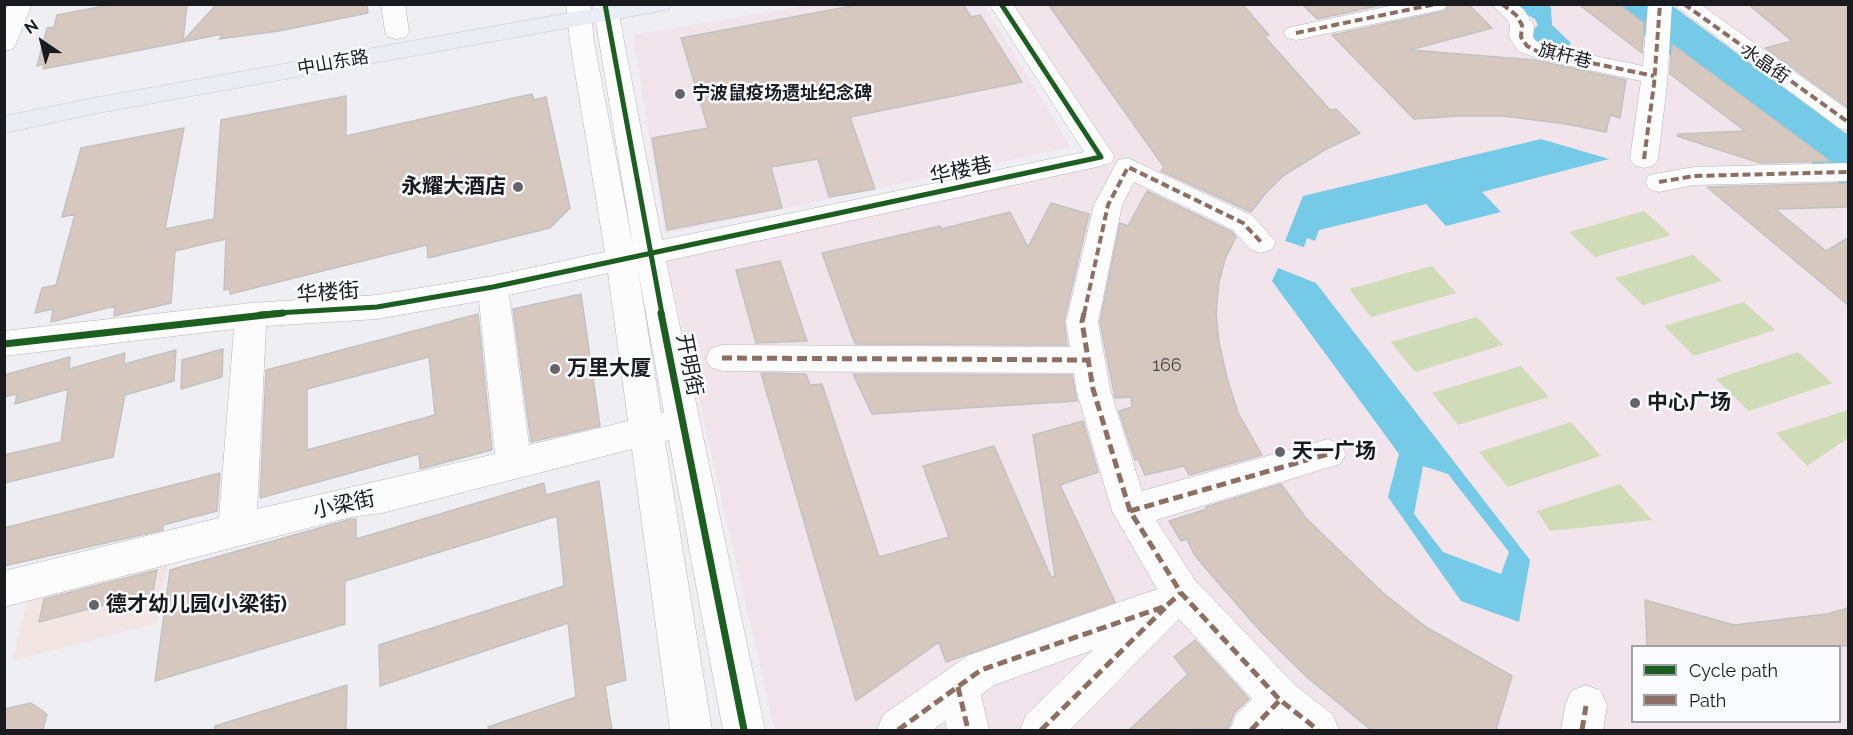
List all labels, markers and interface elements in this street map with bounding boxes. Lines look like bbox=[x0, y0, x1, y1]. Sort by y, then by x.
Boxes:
north arrow bbox=[12, 12, 72, 72]
text: N bbox=[21, 16, 42, 38]
street label: 旗杆巷 bbox=[1536, 39, 1594, 73]
street label: 水晶街 bbox=[1737, 40, 1793, 88]
street label: 中山东路 bbox=[296, 46, 370, 80]
place label: 宁波鼠疫场遗址纪念碑 bbox=[692, 83, 872, 105]
marker: 宁波鼠疫场遗址纪念碑 bbox=[673, 87, 687, 101]
street label: 华楼巷 bbox=[928, 152, 994, 190]
place label: 永耀大酒店 bbox=[401, 174, 506, 200]
marker: 永耀大酒店 bbox=[511, 180, 525, 194]
street label: 华楼街 bbox=[296, 278, 360, 308]
street label: 开明街 bbox=[671, 332, 707, 398]
house number: 166 bbox=[1152, 355, 1182, 377]
place label: 万里大厦 bbox=[567, 356, 651, 382]
marker: 万里大厦 bbox=[548, 362, 562, 376]
place label: 中心广场 bbox=[1647, 390, 1731, 416]
marker: 中心广场 bbox=[1628, 396, 1642, 410]
place label: 天一广场 bbox=[1292, 439, 1376, 465]
marker: 天一广场 bbox=[1273, 445, 1287, 459]
street label: 小梁街 bbox=[311, 486, 377, 524]
place label: 德才幼儿园(小梁街) bbox=[106, 592, 287, 618]
marker: 德才幼儿园(小梁街) bbox=[87, 598, 101, 612]
legend bbox=[1631, 645, 1841, 723]
text: Cycle path bbox=[1689, 660, 1778, 681]
text: Path bbox=[1689, 690, 1726, 711]

